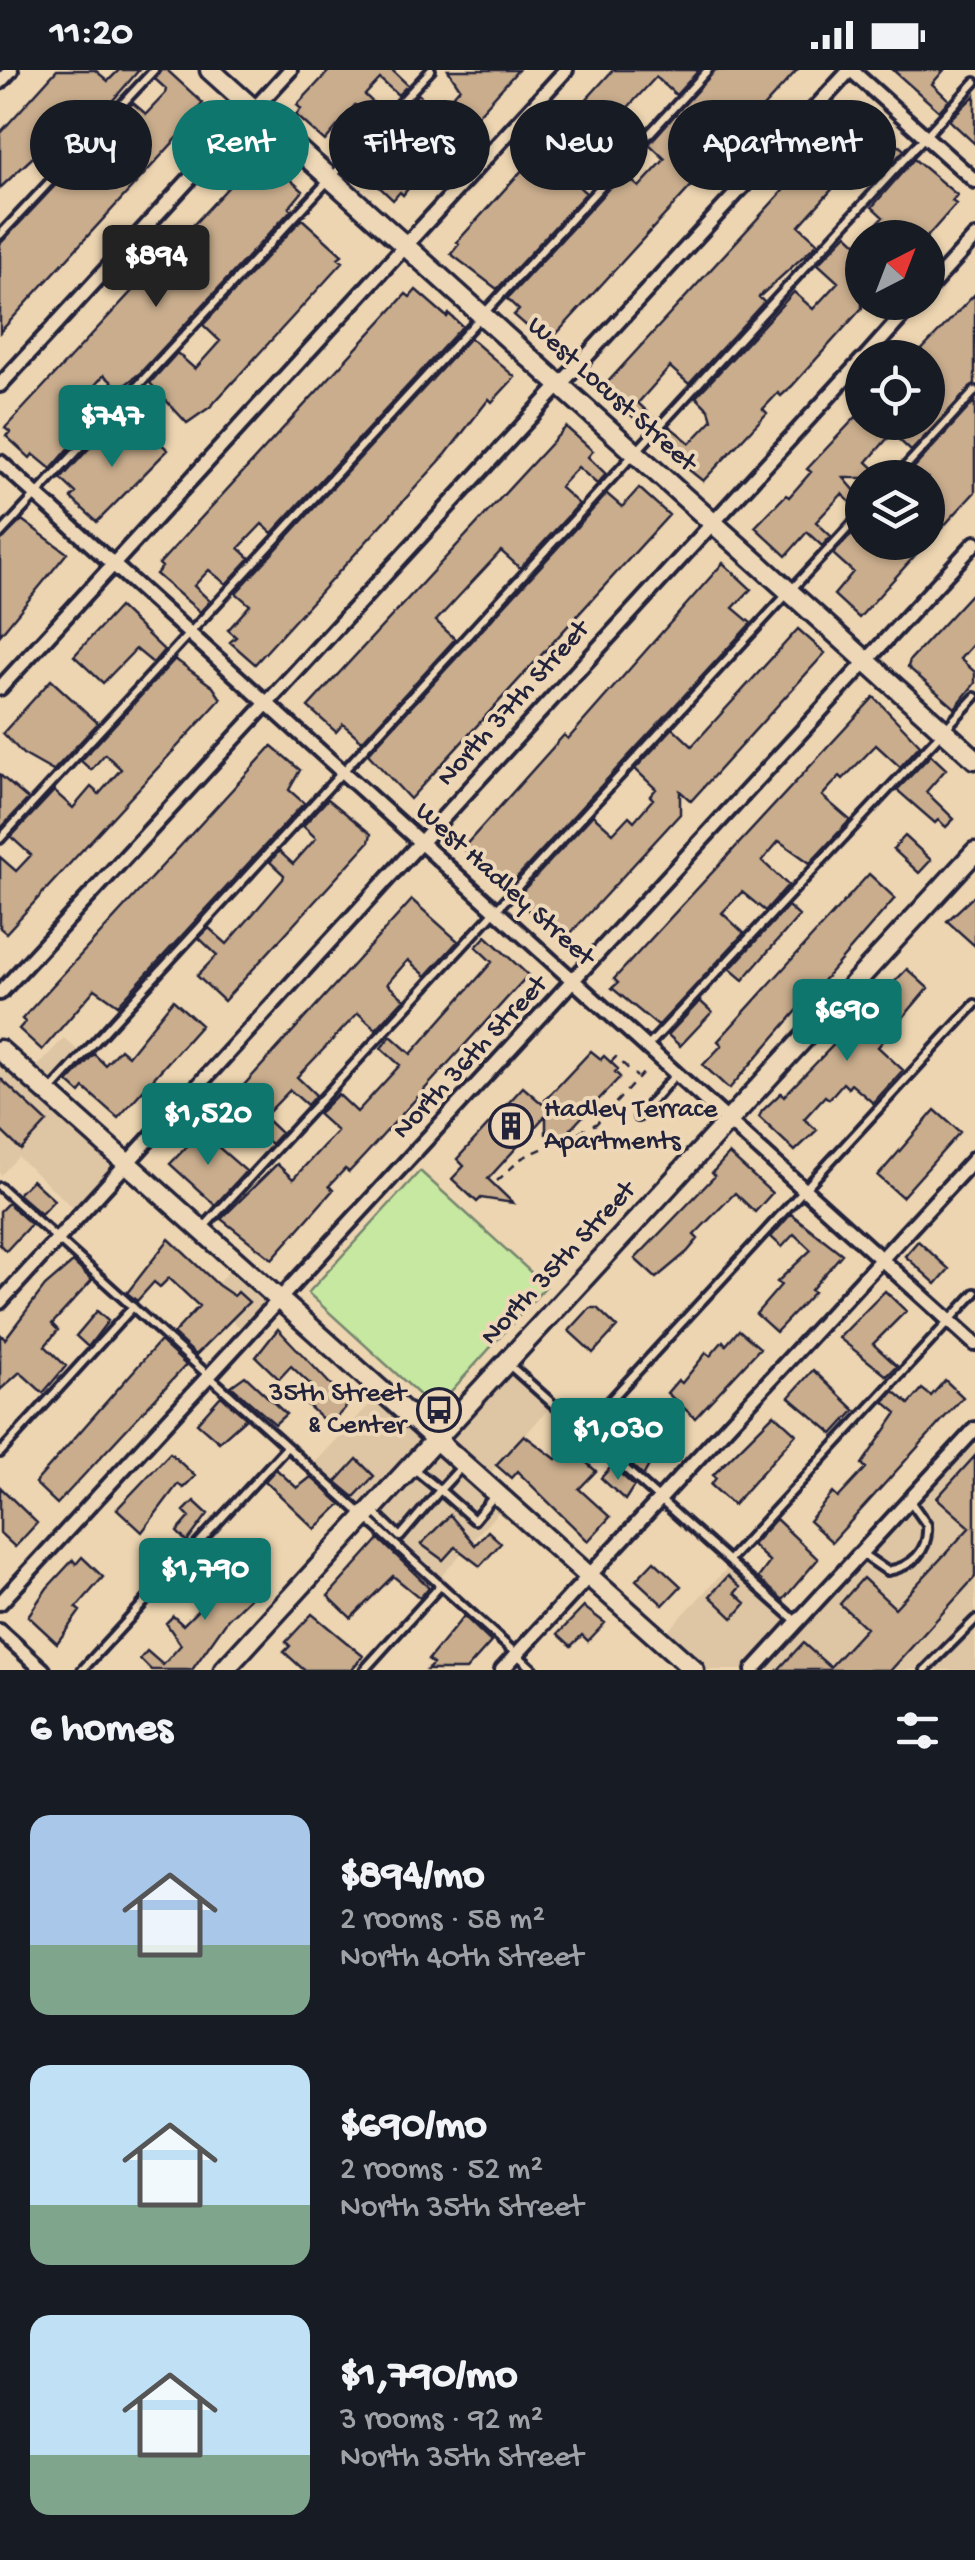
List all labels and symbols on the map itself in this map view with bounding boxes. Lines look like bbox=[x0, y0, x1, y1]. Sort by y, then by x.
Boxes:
north arrow bbox=[845, 220, 945, 320]
pin: $894 bbox=[97, 225, 215, 310]
street label: West Locust Street bbox=[519, 310, 705, 482]
pin: $747 bbox=[53, 385, 171, 470]
street label: North 37th Street bbox=[431, 612, 599, 794]
street label: West Hadley Street bbox=[407, 796, 603, 976]
street label: North 36th Street bbox=[387, 967, 557, 1147]
pin: $690 bbox=[788, 979, 906, 1064]
pin: $1,520 bbox=[127, 1083, 289, 1168]
place label: Hadley Terrace Apartments bbox=[544, 1094, 718, 1159]
building icon: Hadley Terrace Apartments bbox=[488, 1103, 534, 1149]
street label: North 35th Street bbox=[474, 1173, 645, 1353]
place label: 35th Street & Center bbox=[268, 1378, 409, 1443]
bus stop icon: 35th Street & Center bbox=[416, 1387, 462, 1433]
pin: $1,030 bbox=[537, 1398, 699, 1483]
pin: $1,790 bbox=[124, 1538, 286, 1623]

